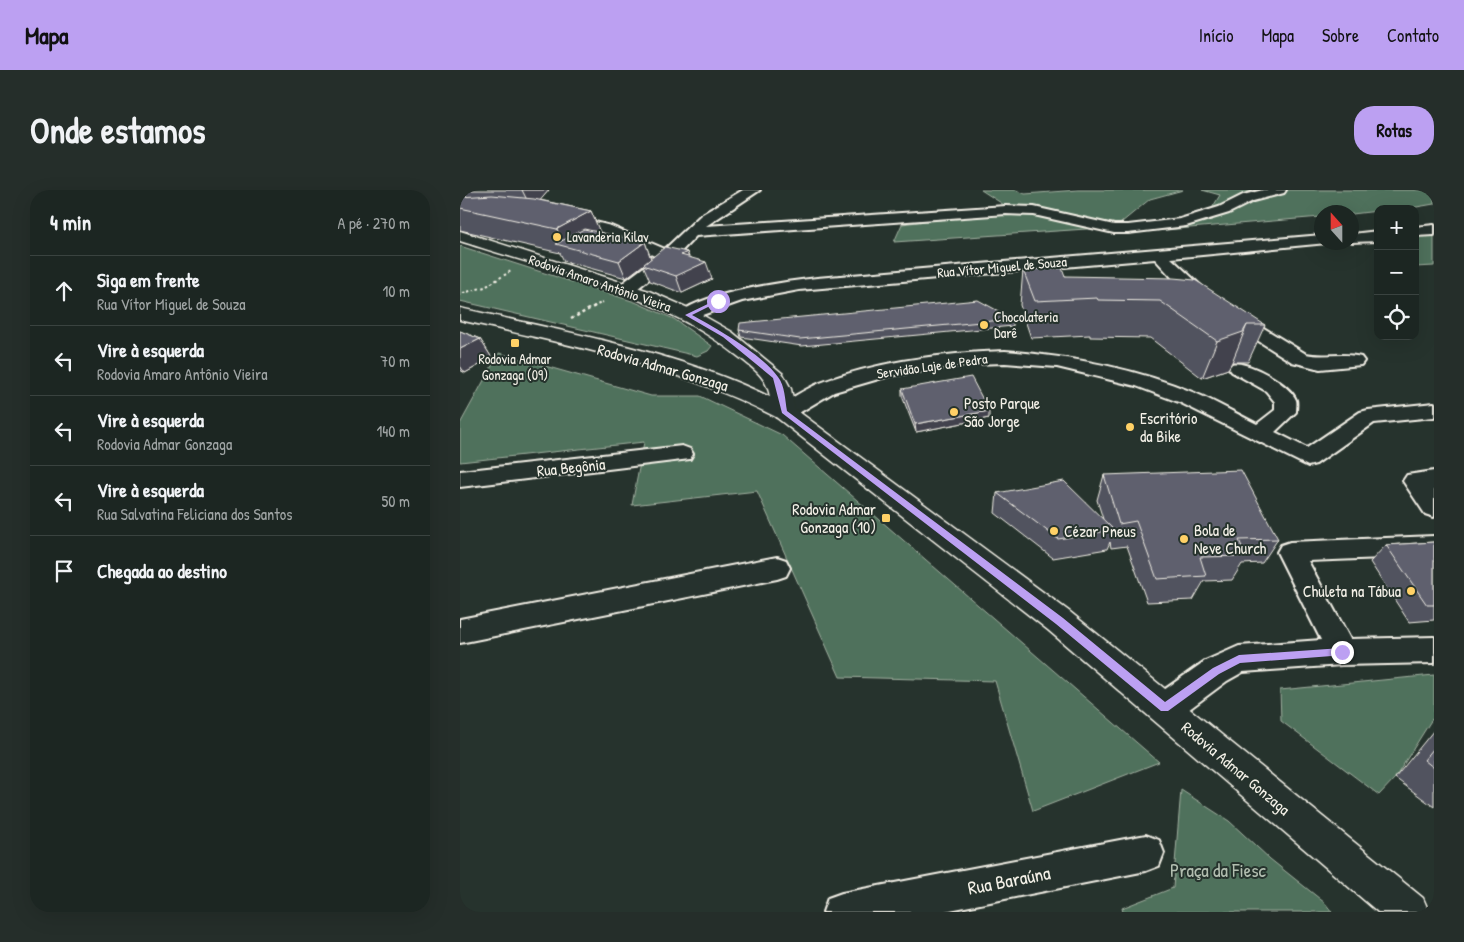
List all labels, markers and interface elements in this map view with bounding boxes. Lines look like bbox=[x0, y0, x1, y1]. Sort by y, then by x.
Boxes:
text: Mapa bbox=[25, 19, 68, 51]
text: Início bbox=[1199, 23, 1233, 48]
text: Mapa bbox=[1261, 23, 1294, 48]
text: Sobre bbox=[1322, 23, 1359, 48]
text: Contato bbox=[1387, 23, 1439, 48]
button: Rotas bbox=[1354, 106, 1434, 155]
text: Onde estamos bbox=[30, 107, 205, 154]
north arrow bbox=[1314, 205, 1359, 250]
map controls bbox=[1374, 205, 1419, 340]
button: + bbox=[1374, 205, 1419, 250]
text: 4 min bbox=[50, 208, 91, 237]
text: A pé · 270 m bbox=[338, 212, 410, 234]
place label: Lavanderia Kilav bbox=[567, 227, 649, 246]
marker: Lavanderia Kilav bbox=[551, 231, 563, 243]
street label: Rodovia Amaro Antônio Vieira bbox=[527, 249, 674, 316]
button: − bbox=[1374, 250, 1419, 295]
street label: Rua Vítor Miguel de Souza bbox=[936, 251, 1068, 283]
text: Siga em frente bbox=[97, 267, 200, 293]
icon: ahead bbox=[50, 277, 78, 305]
text: 10 m bbox=[382, 280, 410, 302]
route start bbox=[707, 290, 730, 313]
text: Rua Vítor Miguel de Souza bbox=[97, 293, 246, 315]
button: locate bbox=[1374, 295, 1419, 340]
place label: Chocolateria Darê bbox=[994, 307, 1058, 342]
marker: Chocolateria Darê bbox=[978, 319, 990, 331]
text: Vire à esquerda bbox=[97, 337, 204, 363]
marker: Rodovia Admar Gonzaga (09) bbox=[509, 337, 521, 349]
street label: Rodovia Admar Gonzaga bbox=[595, 338, 731, 396]
icon: left bbox=[50, 347, 78, 375]
street label: Servidão Laje de Pedra bbox=[875, 348, 989, 384]
place label: Rodovia Admar Gonzaga (09) bbox=[478, 349, 552, 385]
text: 70 m bbox=[380, 350, 410, 372]
text: Rodovia Amaro Antônio Vieira bbox=[97, 363, 267, 385]
place label: Posto Parque São Jorge bbox=[964, 392, 1041, 432]
marker: Posto Parque São Jorge bbox=[948, 406, 960, 418]
text: Vire à esquerda bbox=[97, 407, 204, 433]
place label: Escritório da Bike bbox=[1140, 407, 1198, 447]
icon: left bbox=[50, 417, 78, 445]
text: 140 m bbox=[376, 420, 410, 442]
marker: Escritório da Bike bbox=[1124, 421, 1136, 433]
text: Rodovia Admar Gonzaga bbox=[97, 433, 232, 455]
street label: Rua Begônia bbox=[536, 452, 606, 482]
text: Vire à esquerda bbox=[97, 477, 204, 503]
icon: left bbox=[50, 487, 78, 515]
text: 50 m bbox=[382, 490, 410, 512]
place label: Rodovia Admar Gonzaga (10) bbox=[792, 498, 876, 538]
text: Rua Salvatina Feliciana dos Santos bbox=[97, 503, 292, 525]
marker: Rodovia Admar Gonzaga (10) bbox=[880, 512, 892, 524]
place label: Bola de Neve Church bbox=[1194, 519, 1267, 559]
place label: Cézar Pneus bbox=[1064, 520, 1136, 542]
marker: Cézar Pneus bbox=[1048, 525, 1060, 537]
marker: Bola de Neve Church bbox=[1178, 533, 1190, 545]
icon: arrive bbox=[50, 557, 78, 585]
text: Chegada ao destino bbox=[97, 558, 227, 584]
place label: Chuleta na Tábua bbox=[1303, 580, 1401, 602]
marker: Chuleta na Tábua bbox=[1405, 585, 1417, 597]
route end bbox=[1331, 641, 1354, 664]
street label: Rodovia Admar Gonzaga bbox=[1177, 716, 1295, 820]
park label: Praça da Fiesc bbox=[1170, 857, 1267, 883]
street label: Rua Baraúna bbox=[966, 859, 1053, 901]

